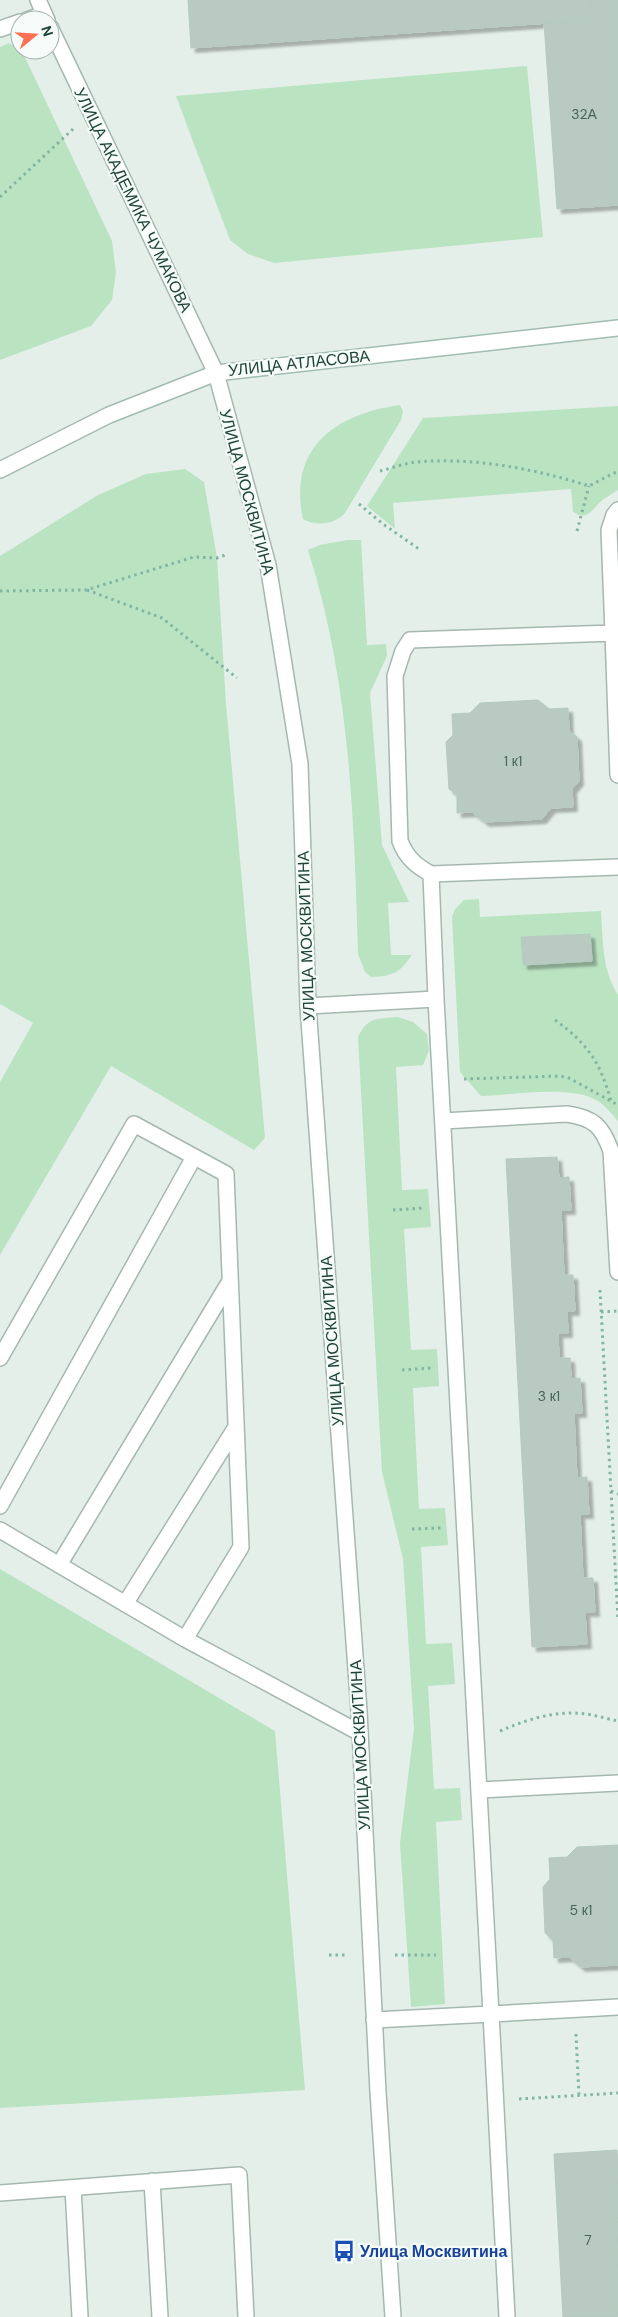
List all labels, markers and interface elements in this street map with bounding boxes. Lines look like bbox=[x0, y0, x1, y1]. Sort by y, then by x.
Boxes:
north arrow bbox=[10, 10, 60, 60]
text: N bbox=[37, 23, 58, 39]
street label: УЛИЦА АКАДЕМИКА ЧУМАКОВА bbox=[69, 84, 197, 316]
house number: 32А bbox=[571, 105, 597, 123]
street label: УЛИЦА АТЛАСОВА bbox=[227, 345, 371, 381]
street label: УЛИЦА МОСКВИТИНА bbox=[215, 407, 279, 577]
house number: 1 к1 bbox=[504, 752, 522, 770]
street label: УЛИЦА МОСКВИТИНА bbox=[293, 850, 319, 1022]
street label: УЛИЦА МОСКВИТИНА bbox=[316, 1255, 348, 1427]
house number: 3 к1 bbox=[538, 1387, 560, 1405]
street label: УЛИЦА МОСКВИТИНА bbox=[345, 1659, 375, 1831]
house number: 5 к1 bbox=[570, 1901, 592, 1919]
house number: 7 bbox=[584, 2231, 592, 2249]
bus stop icon: Улица Москвитина bbox=[331, 2238, 357, 2264]
place label: Улица Москвитина bbox=[360, 2241, 507, 2262]

